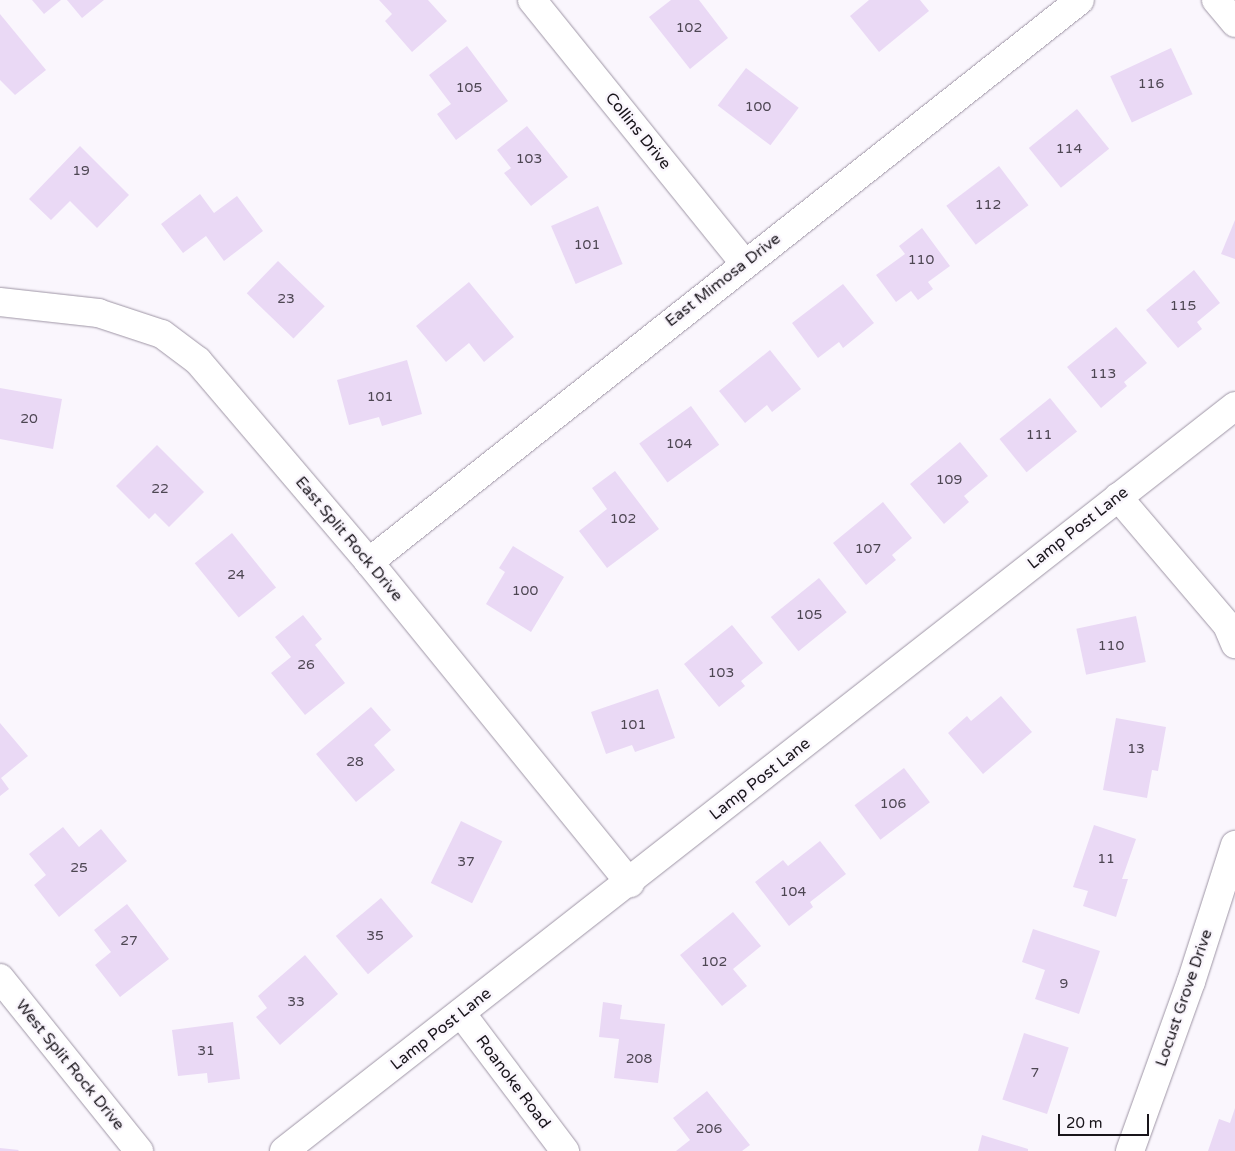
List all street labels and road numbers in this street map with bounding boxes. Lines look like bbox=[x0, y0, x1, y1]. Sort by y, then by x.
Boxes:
street label: Collins Drive bbox=[601, 89, 675, 173]
street label: East Mimosa Drive bbox=[662, 229, 784, 331]
street label: East Split Rock Drive bbox=[291, 473, 407, 605]
street label: Lamp Post Lane bbox=[1024, 483, 1132, 573]
street label: Lamp Post Lane bbox=[706, 734, 814, 824]
street label: Locust Grove Drive bbox=[1152, 927, 1216, 1069]
street label: Lamp Post Lane bbox=[387, 984, 495, 1074]
street label: West Split Rock Drive bbox=[11, 996, 129, 1134]
street label: Roanoke Road bbox=[472, 1032, 554, 1132]

